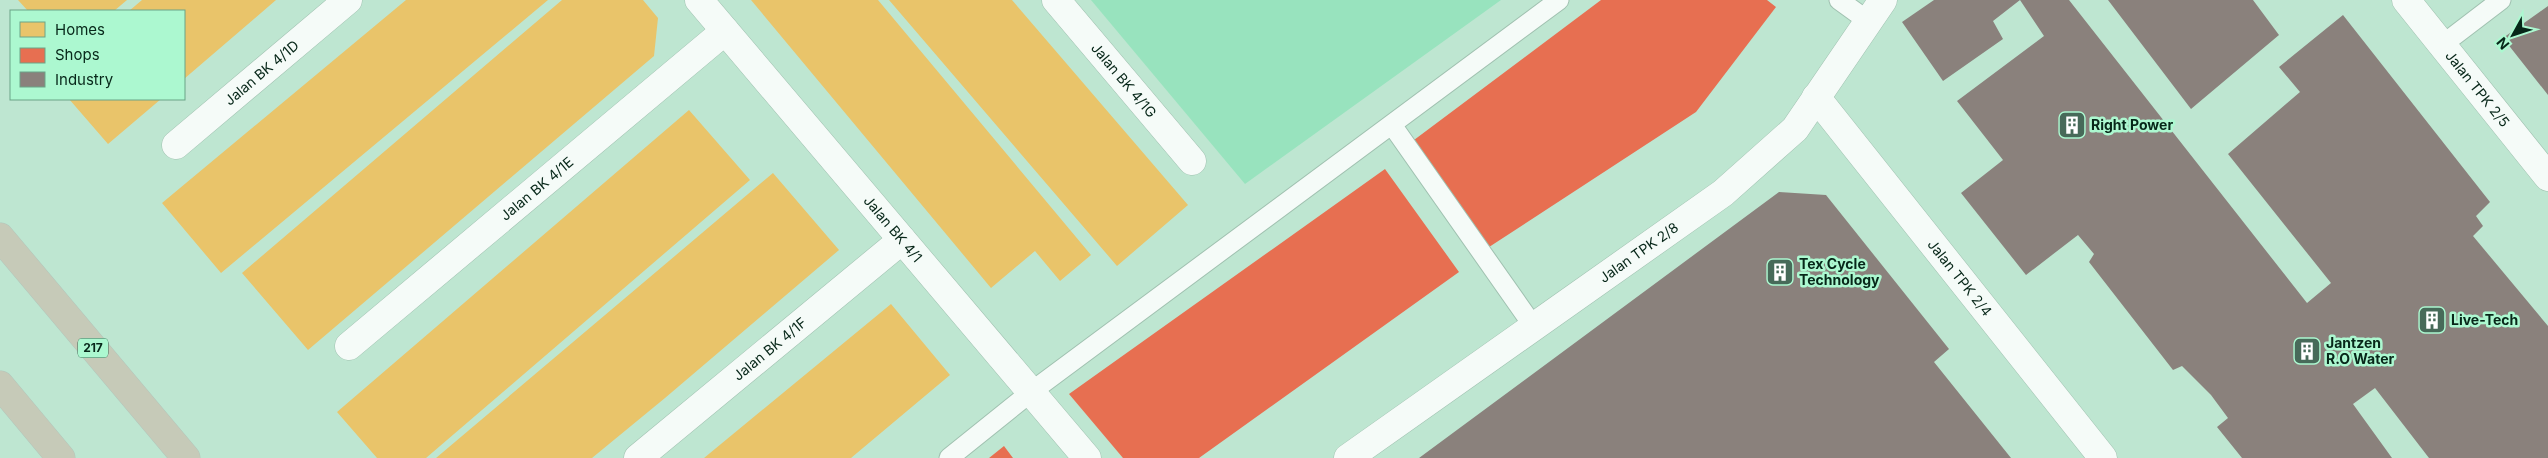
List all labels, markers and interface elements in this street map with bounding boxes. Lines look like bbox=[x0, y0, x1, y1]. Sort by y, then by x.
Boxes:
legend bbox=[10, 10, 185, 100]
north arrow bbox=[2488, 10, 2538, 60]
text: Homes bbox=[55, 20, 105, 39]
text: N bbox=[2493, 34, 2513, 53]
street label: Jalan BK 4/1D bbox=[221, 36, 302, 109]
street label: Jalan BK 4/1G bbox=[1088, 39, 1160, 121]
text: Shops bbox=[55, 45, 100, 64]
street label: Jalan TPK 2/5 bbox=[2442, 47, 2513, 130]
text: Industry bbox=[55, 70, 114, 89]
building icon: Right Power bbox=[2057, 110, 2087, 140]
place label: Right Power bbox=[2091, 116, 2173, 133]
street label: Jalan BK 4/1E bbox=[496, 153, 576, 224]
street label: Jalan BK 4/1 bbox=[860, 192, 926, 265]
street label: Jalan TPK 2/8 bbox=[1596, 218, 1681, 286]
street label: Jalan TPK 2/4 bbox=[1924, 236, 1996, 319]
place label: Tex Cycle Technology bbox=[1799, 255, 1880, 288]
building icon: Tex Cycle Technology bbox=[1765, 257, 1795, 287]
building icon: Live-Tech bbox=[2417, 305, 2447, 335]
place label: Live-Tech bbox=[2451, 311, 2518, 328]
street label: Jalan BK 4/1F bbox=[729, 314, 810, 384]
place label: Jantzen R.O Water bbox=[2326, 334, 2395, 367]
building icon: Jantzen R.O Water bbox=[2292, 336, 2322, 366]
road number: 217 bbox=[78, 338, 108, 358]

